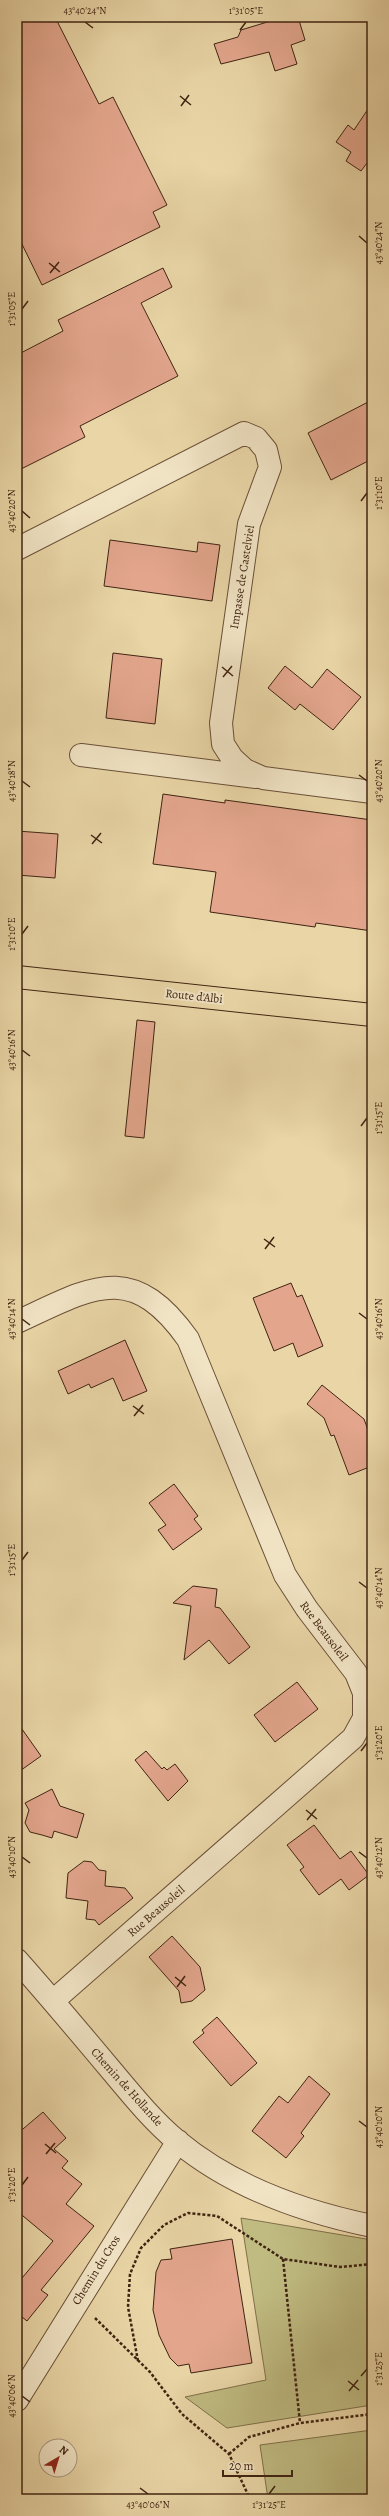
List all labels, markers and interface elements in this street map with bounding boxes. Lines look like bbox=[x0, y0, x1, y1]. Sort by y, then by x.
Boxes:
text: 43°40'24"N bbox=[64, 4, 106, 17]
text: 1°31'05"E bbox=[229, 4, 263, 17]
text: 43°40'24"N bbox=[372, 222, 385, 264]
text: 1°31'05"E bbox=[5, 292, 18, 326]
text: 1°31'10"E bbox=[372, 476, 385, 510]
text: 43°40'20"N bbox=[5, 489, 18, 533]
street label: Impasse de Castelviel bbox=[226, 524, 258, 630]
text: 43°40'20"N bbox=[372, 759, 385, 803]
text: 43°40'18"N bbox=[5, 760, 18, 802]
text: 1°31'10"E bbox=[5, 917, 18, 951]
street label: Route d'Albi bbox=[164, 985, 224, 1007]
text: 43°40'16"N bbox=[5, 1029, 18, 1071]
text: 1°31'15"E bbox=[372, 1102, 385, 1134]
text: 43°40'14"N bbox=[5, 1298, 18, 1340]
text: 43°40'16"N bbox=[372, 1298, 385, 1340]
text: 1°31'15"E bbox=[5, 1544, 18, 1576]
text: 43°40'14"N bbox=[372, 1567, 385, 1609]
street label: Rue Beausoleil bbox=[296, 1598, 352, 1664]
text: 1°31'20"E bbox=[372, 1726, 385, 1760]
text: 43°40'10"N bbox=[5, 1836, 18, 1878]
text: 43°40'12"N bbox=[372, 1837, 385, 1879]
street label: Rue Beausoleil bbox=[124, 1882, 188, 1940]
street label: Chemin de Hollande bbox=[87, 2044, 167, 2130]
text: 43°40'10"N bbox=[372, 2106, 385, 2148]
text: 1°31'20"E bbox=[5, 2168, 18, 2202]
street label: Chemin du Cros bbox=[68, 2232, 124, 2308]
text: 1°31'25"E bbox=[372, 2352, 385, 2386]
text: 43°40'06"N bbox=[5, 2374, 18, 2418]
north arrow bbox=[38, 2438, 78, 2478]
text: N bbox=[56, 2442, 72, 2459]
scale bar bbox=[223, 2452, 292, 2478]
text: 20 m bbox=[229, 2458, 253, 2474]
text: 43°40'06"N bbox=[126, 2498, 170, 2511]
text: 1°31'25"E bbox=[252, 2498, 286, 2511]

